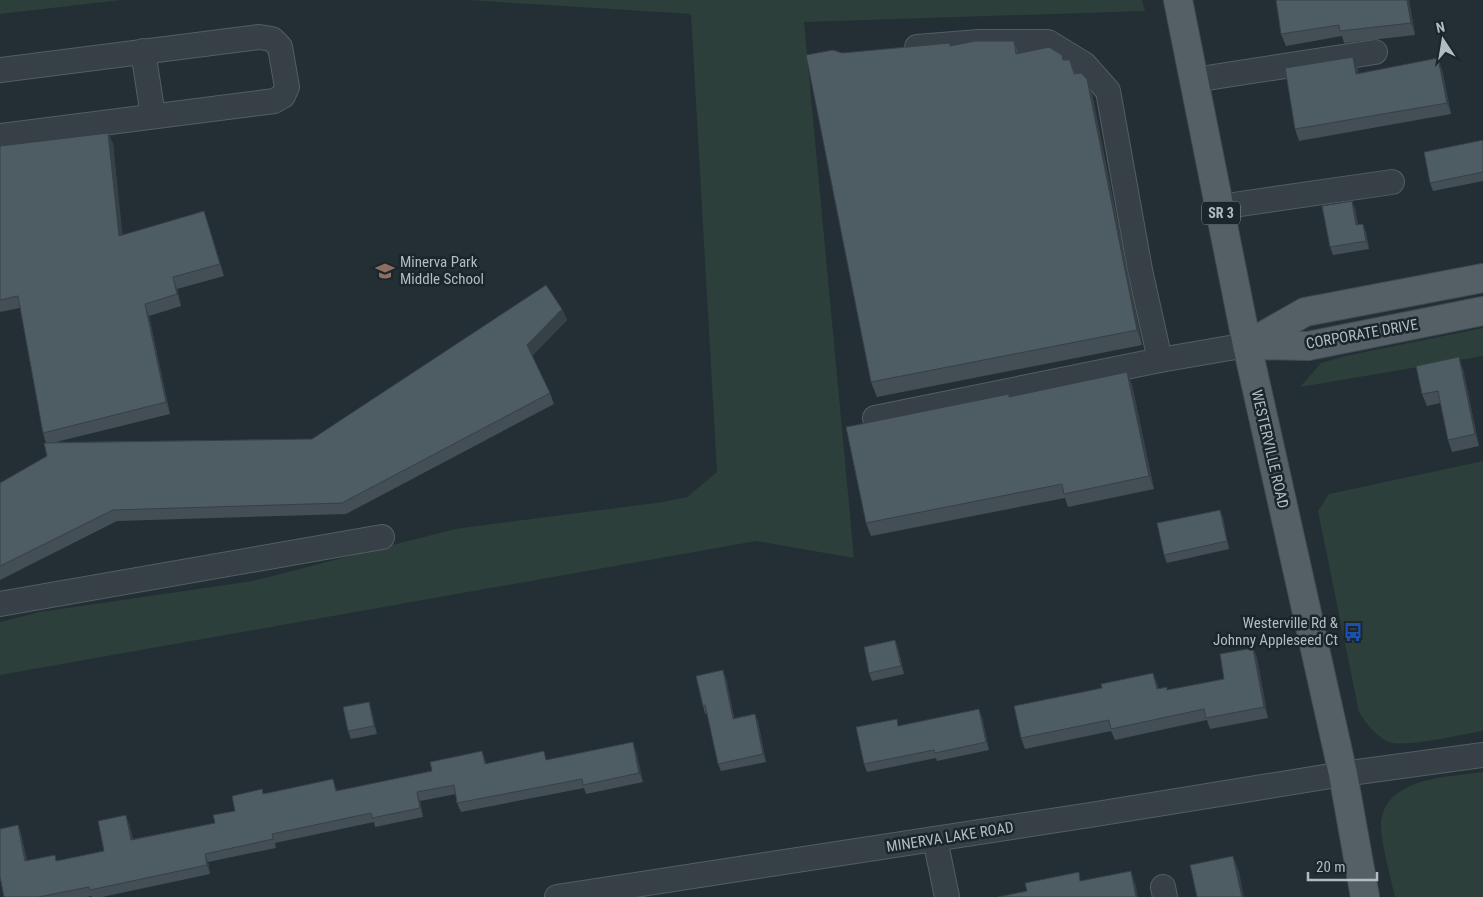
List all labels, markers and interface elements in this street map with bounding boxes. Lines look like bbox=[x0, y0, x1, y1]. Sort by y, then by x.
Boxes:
north arrow bbox=[1418, 15, 1468, 65]
text: N bbox=[1434, 19, 1446, 36]
road number: SR 3 bbox=[1202, 202, 1240, 224]
place label: Minerva Park Middle School bbox=[400, 253, 484, 288]
school or university icon: Minerva Park Middle School bbox=[374, 260, 396, 282]
street label: CORPORATE DRIVE bbox=[1305, 315, 1419, 353]
street label: WESTERVILLE ROAD bbox=[1248, 388, 1292, 510]
place label: Westerville Rd & Johnny Appleseed Ct bbox=[1213, 614, 1339, 649]
bus stop icon: Westerville Rd & Johnny Appleseed Ct bbox=[1342, 621, 1364, 643]
street label: MINERVA LAKE ROAD bbox=[885, 818, 1015, 856]
scale bar bbox=[1308, 850, 1377, 882]
text: 20 m bbox=[1316, 858, 1346, 876]

